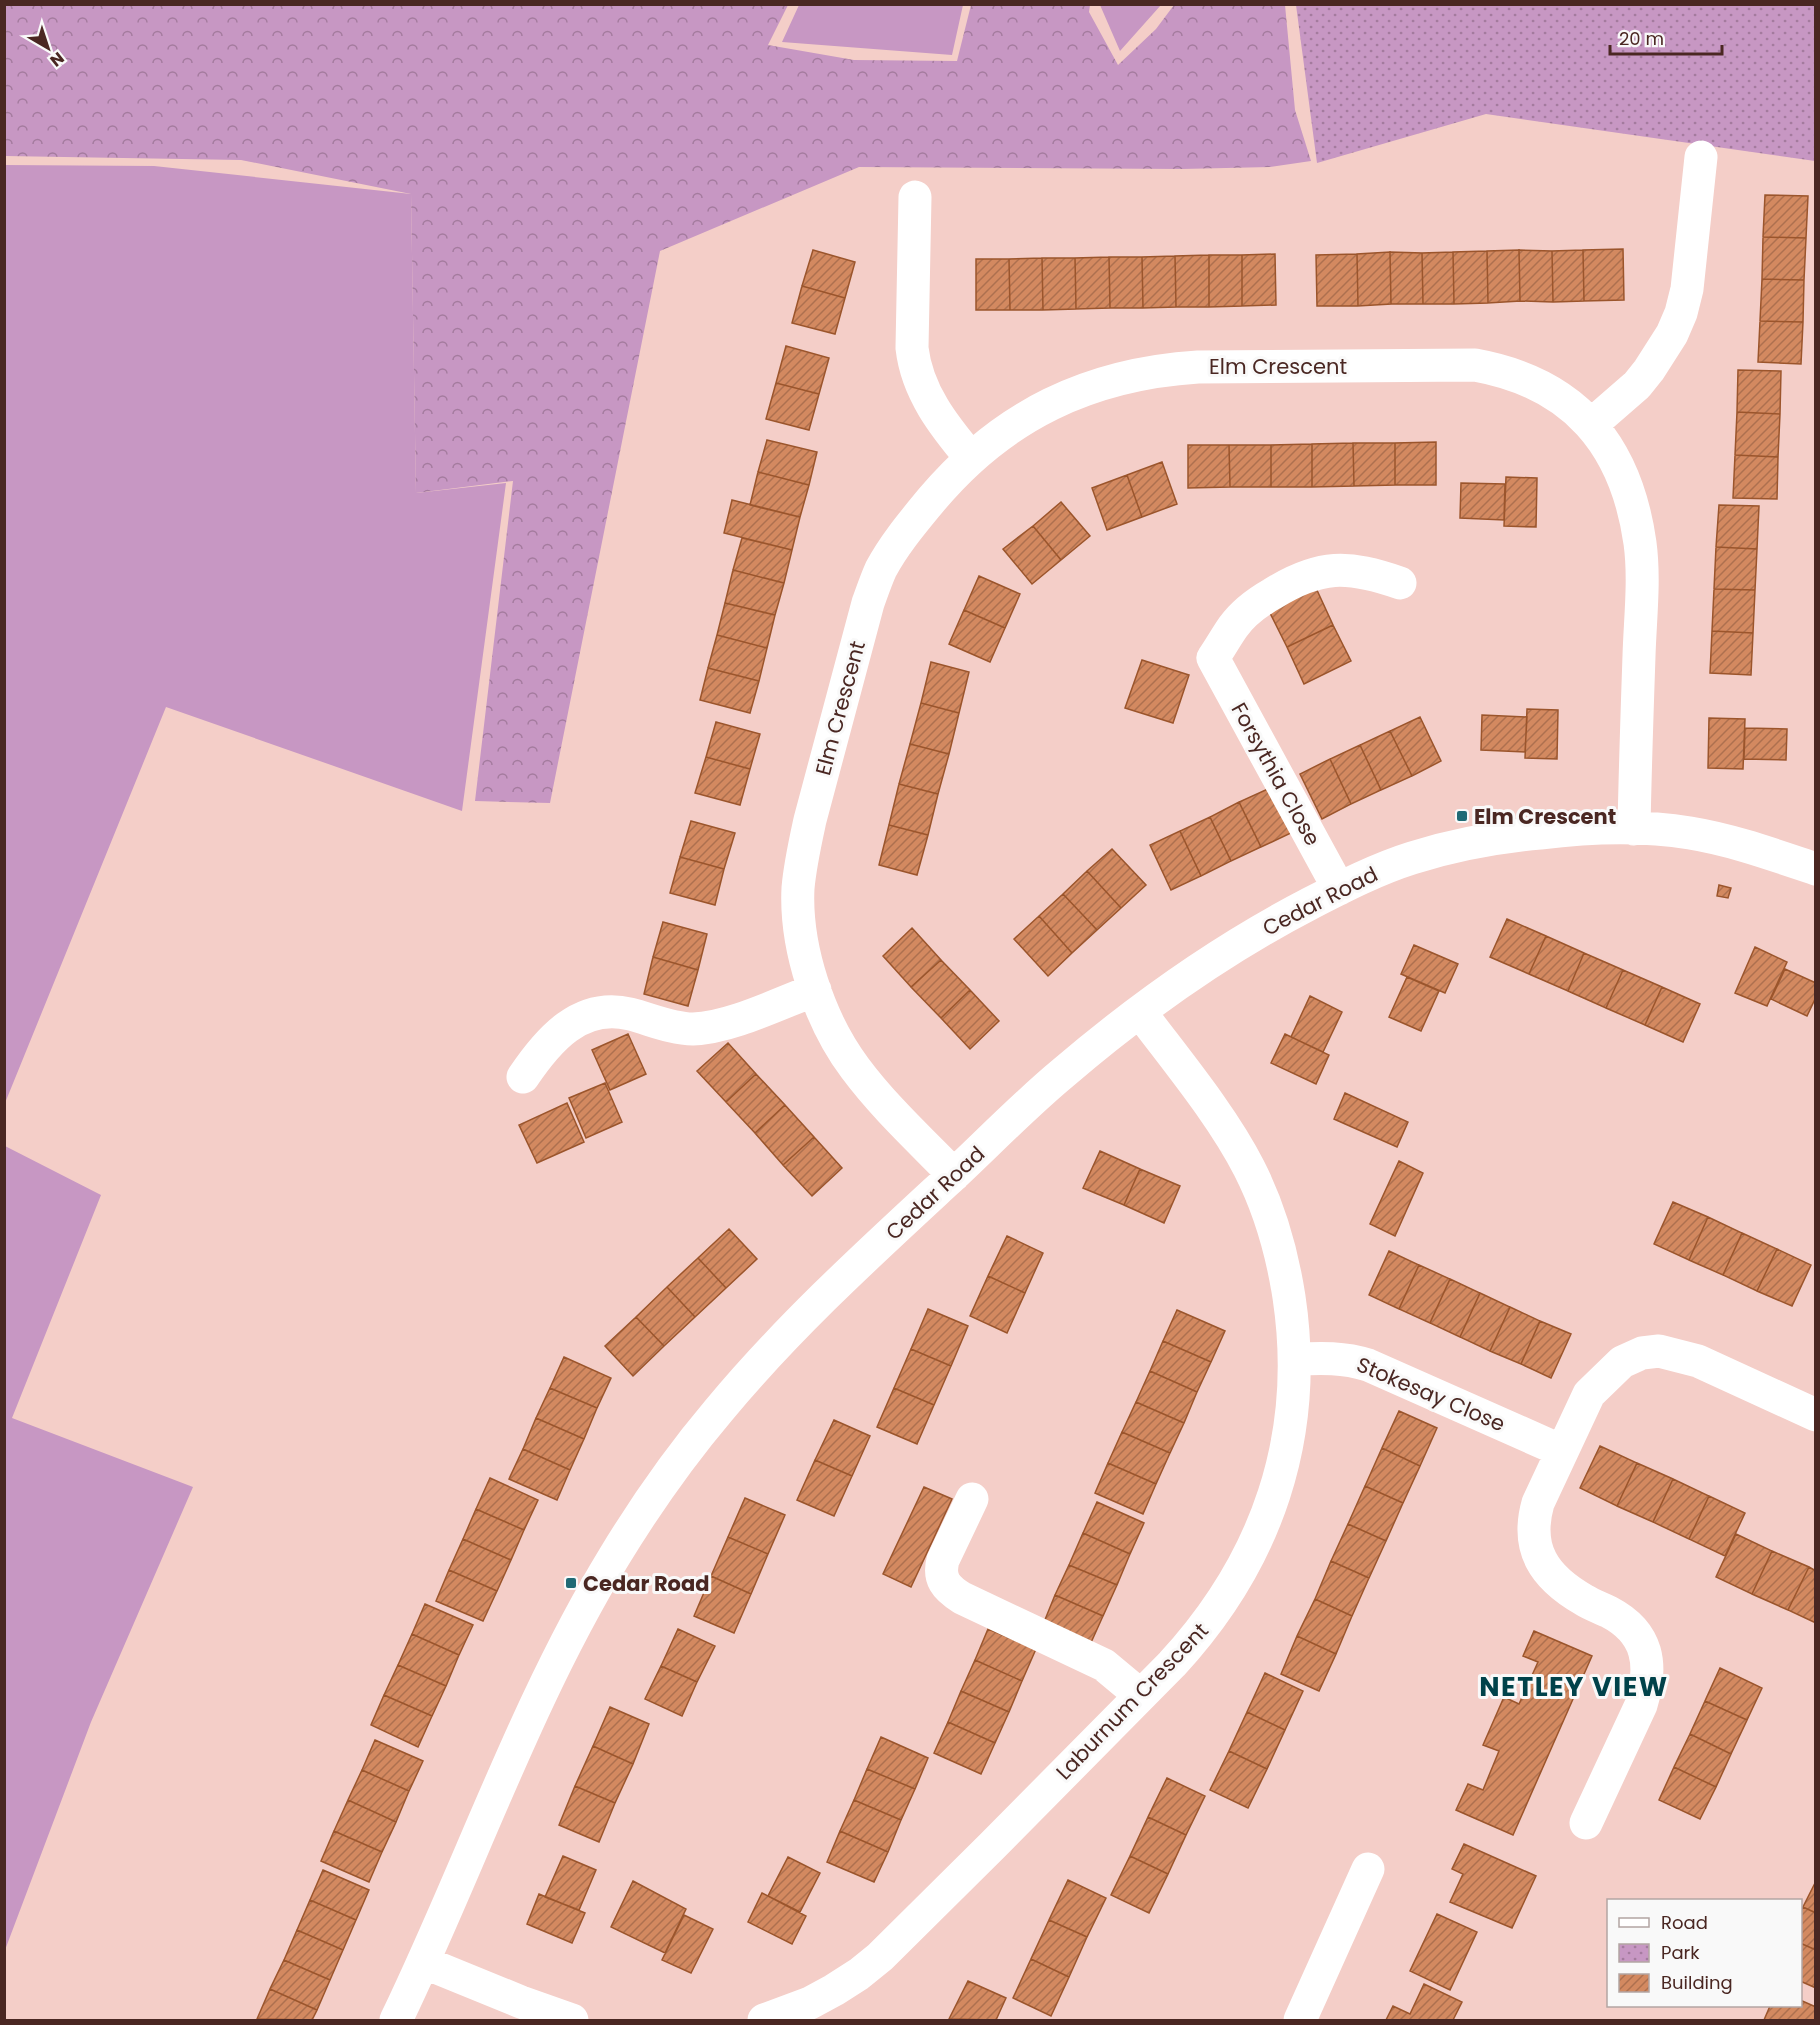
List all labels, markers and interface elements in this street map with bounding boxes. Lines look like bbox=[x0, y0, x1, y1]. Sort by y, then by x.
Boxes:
north arrow bbox=[18, 18, 78, 78]
scale bar bbox=[1610, 18, 1722, 56]
text: 20 m bbox=[1619, 26, 1664, 51]
text: N bbox=[45, 47, 69, 72]
street label: Elm Crescent bbox=[1209, 352, 1347, 381]
street label: Elm Crescent bbox=[808, 638, 872, 778]
street label: Forsythia Close bbox=[1225, 697, 1327, 851]
place label: Elm Crescent bbox=[1474, 802, 1616, 831]
marker: Elm Crescent bbox=[1455, 809, 1469, 823]
street label: Cedar Road bbox=[1257, 860, 1383, 942]
street label: Cedar Road bbox=[879, 1140, 991, 1246]
street label: Stokesay Close bbox=[1352, 1350, 1510, 1438]
place label: Cedar Road bbox=[583, 1569, 709, 1598]
marker: Cedar Road bbox=[564, 1576, 578, 1590]
street label: Laburnum Crescent bbox=[1049, 1616, 1215, 1786]
district label: NETLEY VIEW bbox=[1479, 1668, 1669, 1705]
legend bbox=[1607, 1899, 1802, 2007]
text: Road bbox=[1661, 1910, 1708, 1935]
text: Park bbox=[1661, 1940, 1700, 1965]
text: Building bbox=[1661, 1970, 1733, 1995]

